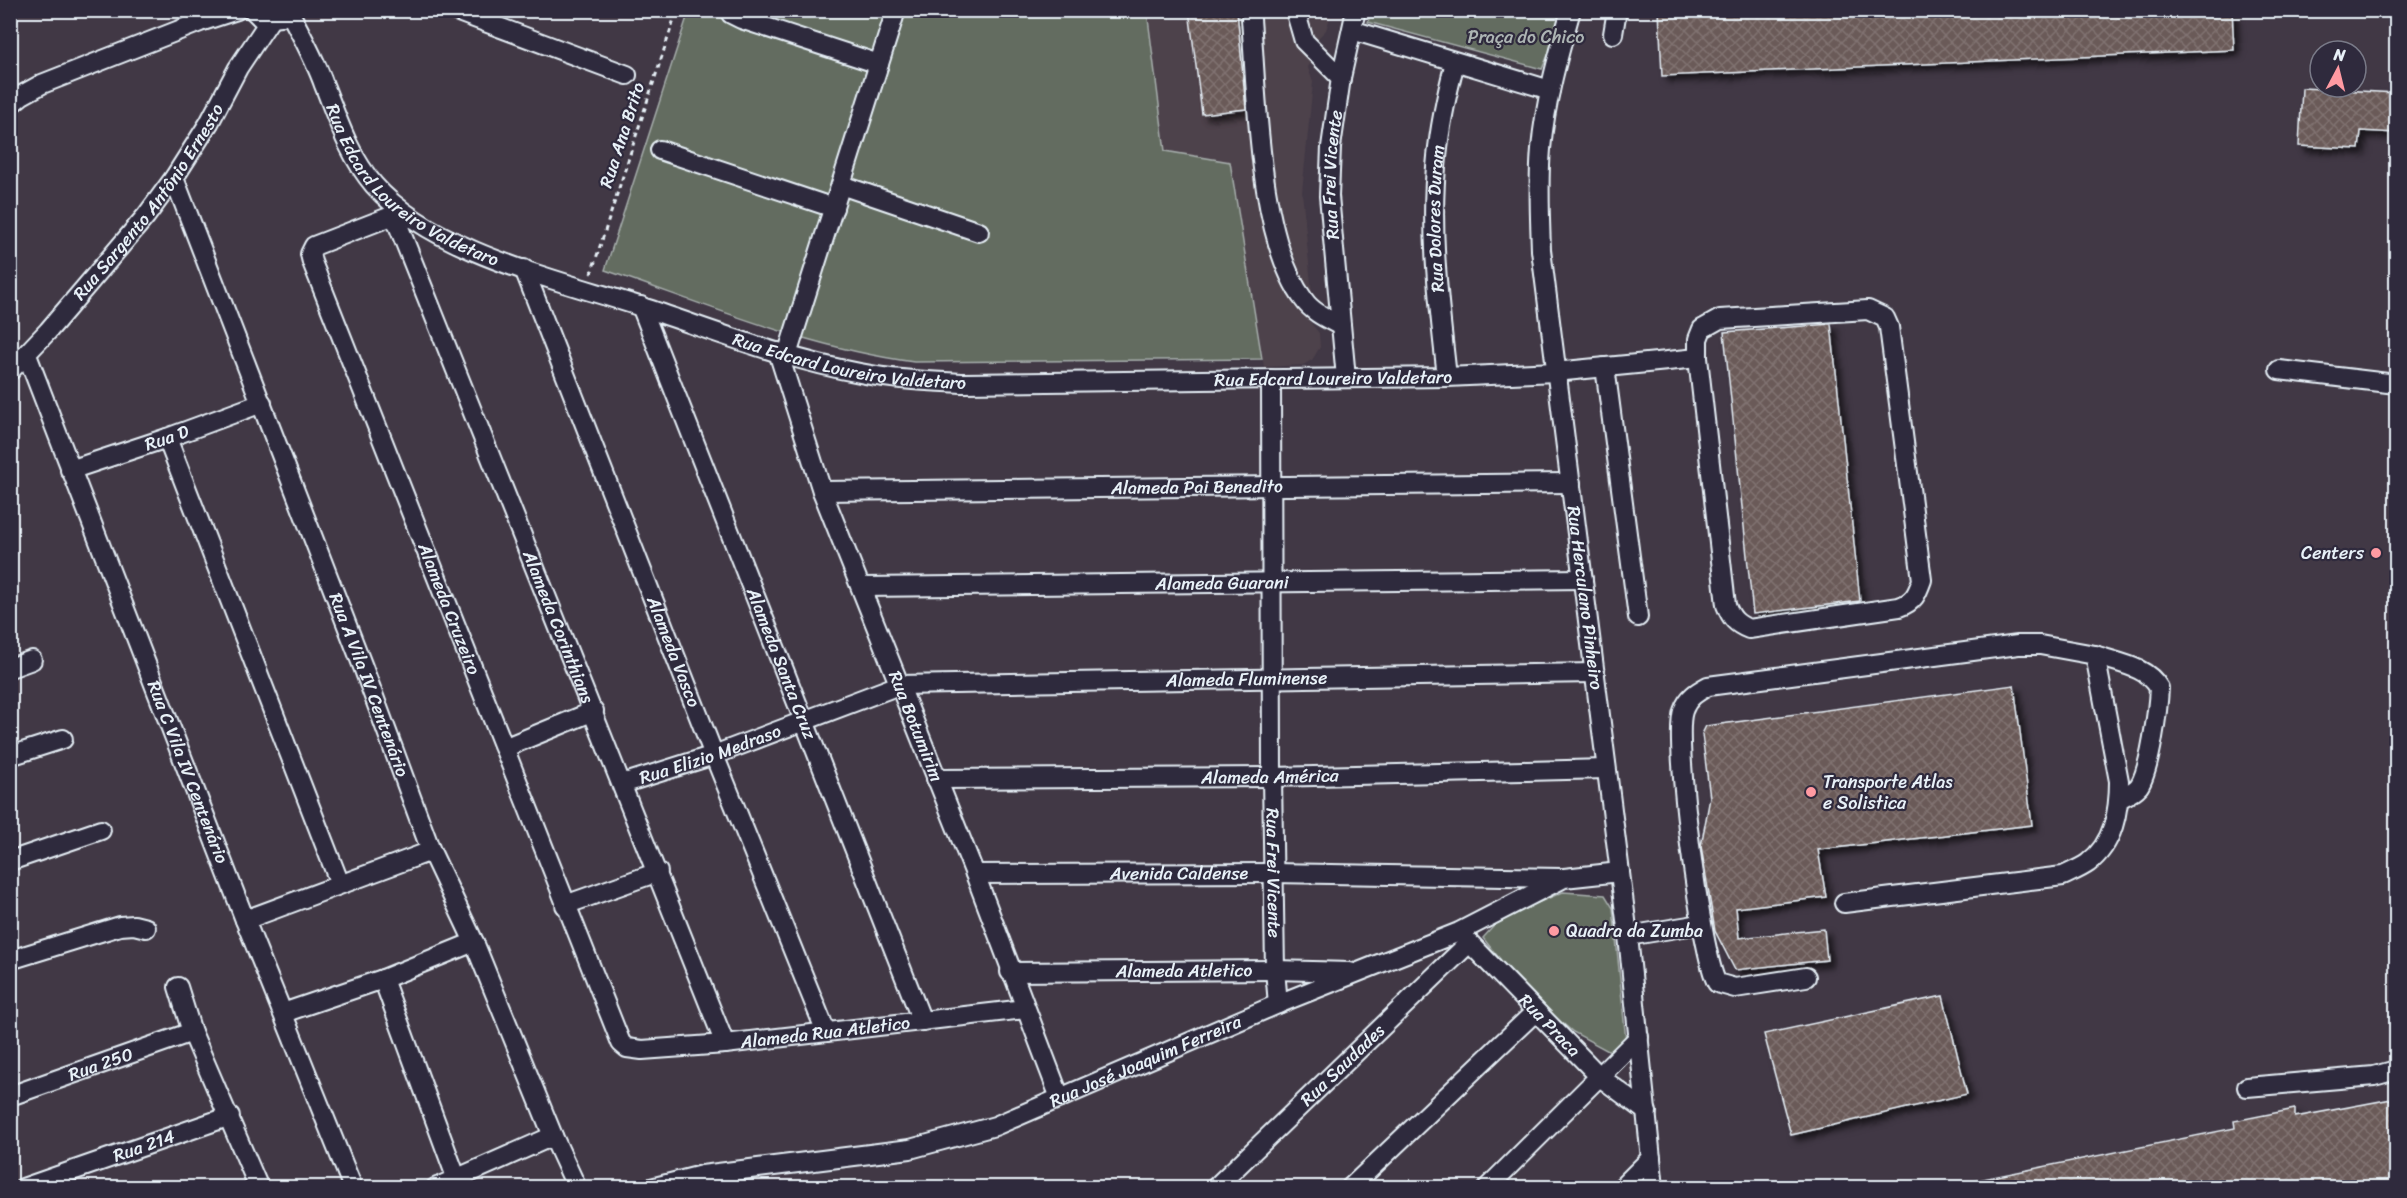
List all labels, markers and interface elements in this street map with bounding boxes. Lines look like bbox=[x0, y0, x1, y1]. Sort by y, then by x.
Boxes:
park label: Praça do Chico bbox=[1468, 21, 1584, 53]
north arrow bbox=[2308, 39, 2368, 99]
text: N bbox=[2332, 39, 2348, 70]
street label: Rua Ana Brito bbox=[590, 78, 654, 192]
street label: Rua Sargento Antônio Ernesto bbox=[64, 98, 233, 308]
street label: Rua Edcard Loureiro Valdetaro bbox=[317, 99, 504, 276]
street label: Rua Frei Vicente bbox=[1313, 108, 1352, 241]
street label: Rua Dolores Duram bbox=[1418, 143, 1454, 294]
street label: Rua Edcard Loureiro Valdetaro bbox=[728, 323, 967, 399]
street label: Rua Edcard Loureiro Valdetaro bbox=[1214, 361, 1453, 396]
street label: Rua D bbox=[140, 415, 194, 460]
street label: Alameda Pai Benedito bbox=[1110, 470, 1283, 504]
street label: Rua Herculano Pinheiro bbox=[1558, 504, 1613, 692]
street label: Alameda Cruzeiro bbox=[408, 537, 490, 680]
place label: Centers bbox=[2301, 537, 2365, 569]
street label: Alameda Corinthians bbox=[513, 544, 604, 709]
marker: Centers bbox=[2369, 546, 2383, 560]
street label: Alameda Guarani bbox=[1154, 566, 1290, 600]
street label: Alameda Santa Cruz bbox=[737, 582, 826, 744]
street label: Rua A Vila IV Centenário bbox=[320, 588, 418, 782]
street label: Alameda Vasco bbox=[637, 590, 710, 712]
street label: Alameda Fluminense bbox=[1165, 662, 1328, 696]
street label: Rua Botumirim bbox=[879, 666, 953, 787]
street label: Rua C Vila IV Centenário bbox=[138, 676, 238, 868]
street label: Rua Elizio Medraso bbox=[635, 715, 786, 794]
street label: Alameda América bbox=[1200, 759, 1340, 793]
place label: Transporte Atlas e Solistica bbox=[1823, 766, 1953, 819]
marker: Transporte Atlas e Solistica bbox=[1804, 785, 1818, 799]
street label: Rua Frei Vicente bbox=[1256, 808, 1291, 938]
street label: Avenida Caldense bbox=[1109, 857, 1249, 890]
place label: Quadra da Zumba bbox=[1566, 915, 1703, 947]
marker: Quadra da Zumba bbox=[1547, 924, 1561, 938]
street label: Alameda Atletico bbox=[1115, 954, 1252, 987]
street label: Rua Praca bbox=[1511, 986, 1589, 1065]
street label: Rua José Joaquim Ferreira bbox=[1044, 1005, 1247, 1117]
street label: Alameda Rua Atletico bbox=[738, 1007, 912, 1058]
street label: Rua Saudades bbox=[1292, 1016, 1393, 1114]
street label: Rua 250 bbox=[64, 1038, 138, 1090]
street label: Rua 214 bbox=[109, 1120, 179, 1172]

